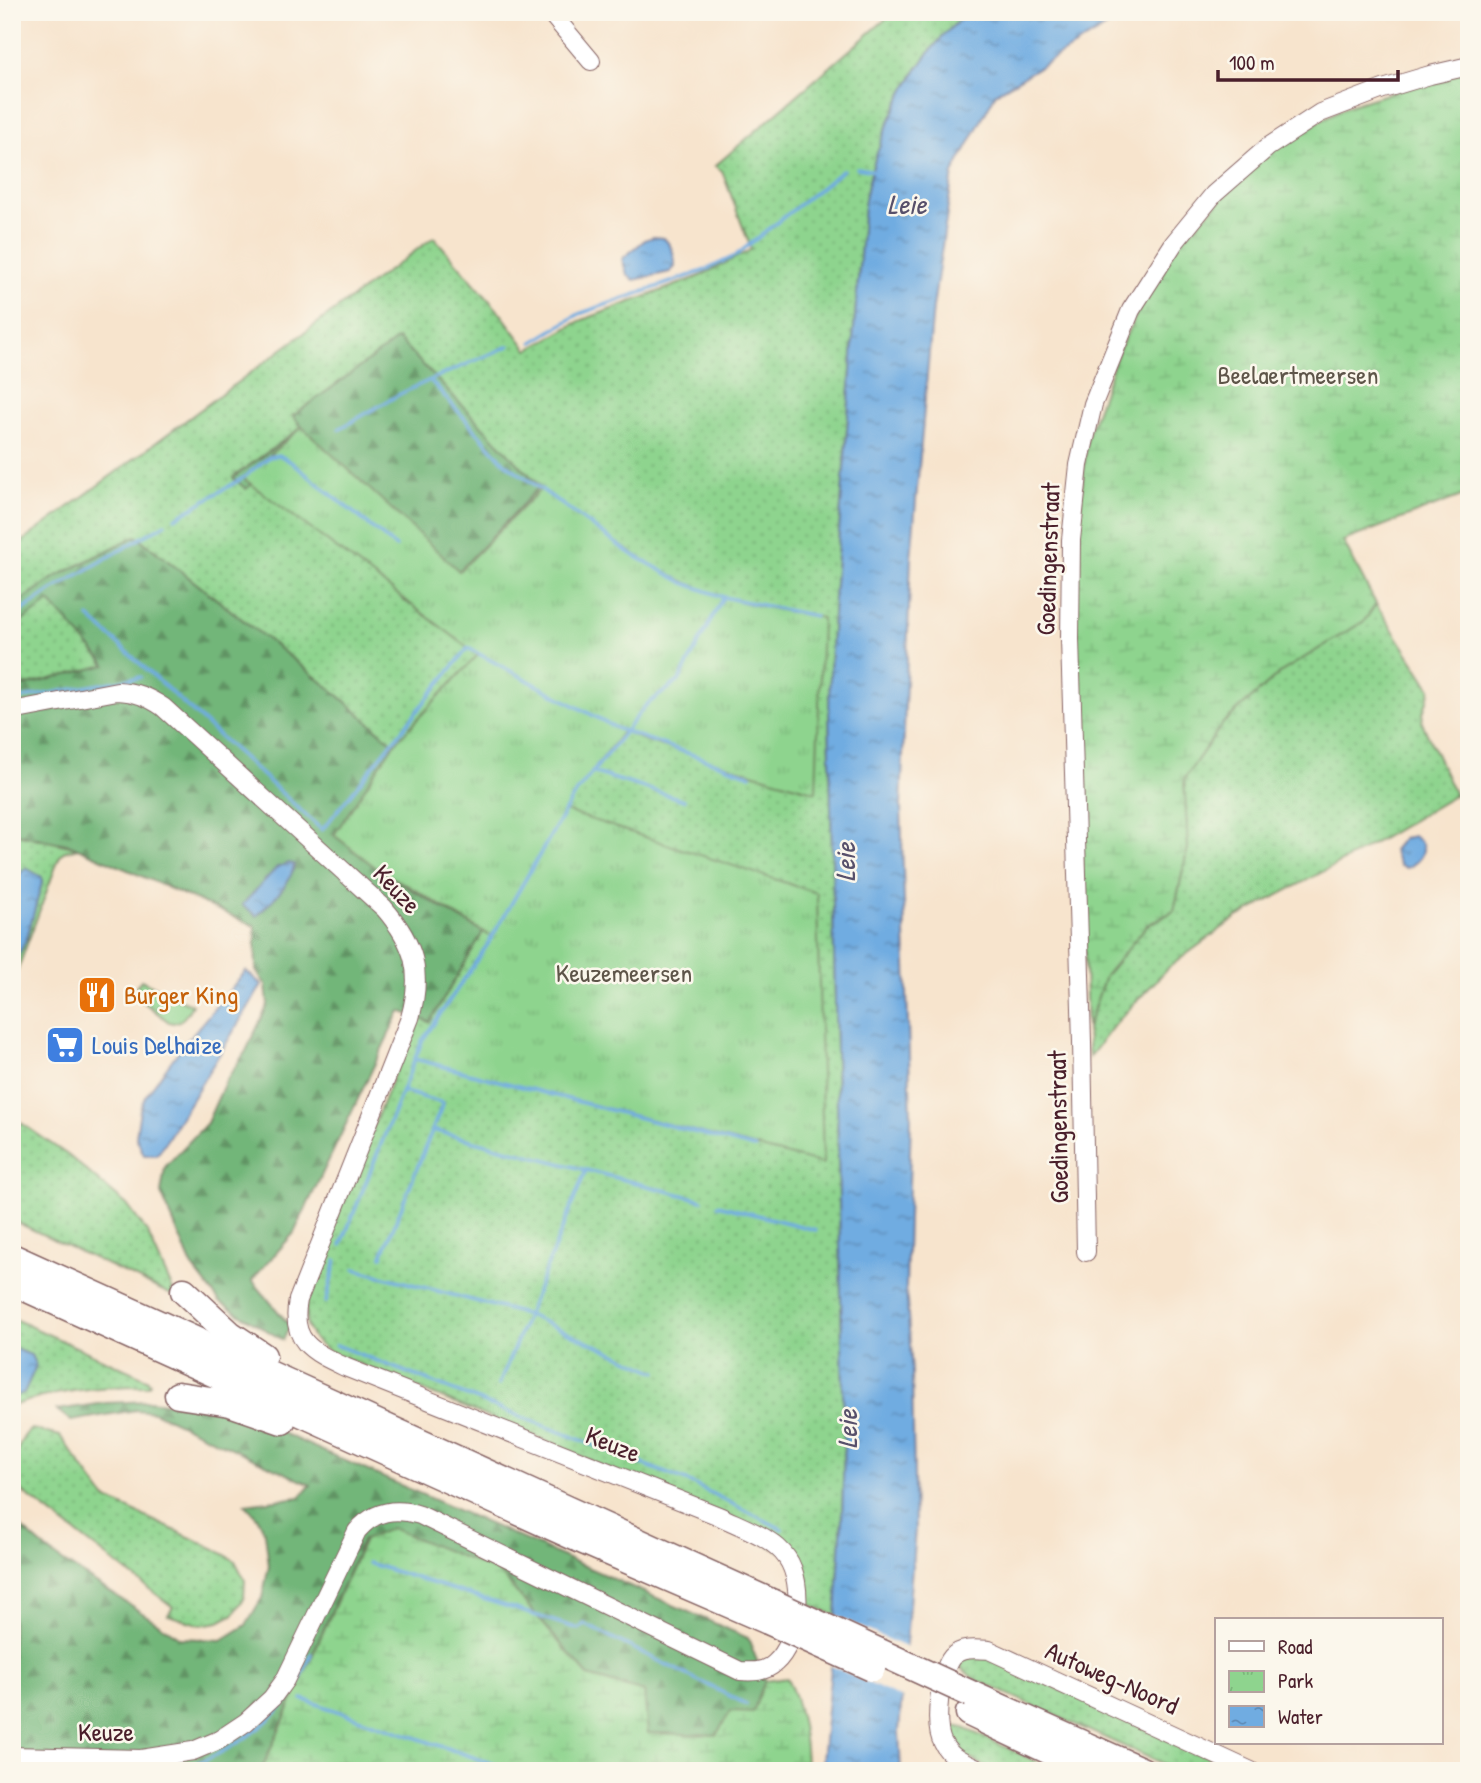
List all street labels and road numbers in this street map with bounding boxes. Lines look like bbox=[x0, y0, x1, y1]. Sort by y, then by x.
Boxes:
street label: Goedingenstraat bbox=[1027, 481, 1068, 636]
street label: Keuze bbox=[366, 856, 429, 921]
street label: Goedingenstraat bbox=[1039, 1049, 1076, 1204]
street label: Keuze bbox=[581, 1417, 646, 1470]
street label: Autoweg-Noord bbox=[1040, 1633, 1184, 1722]
street label: Keuze bbox=[78, 1714, 134, 1749]

